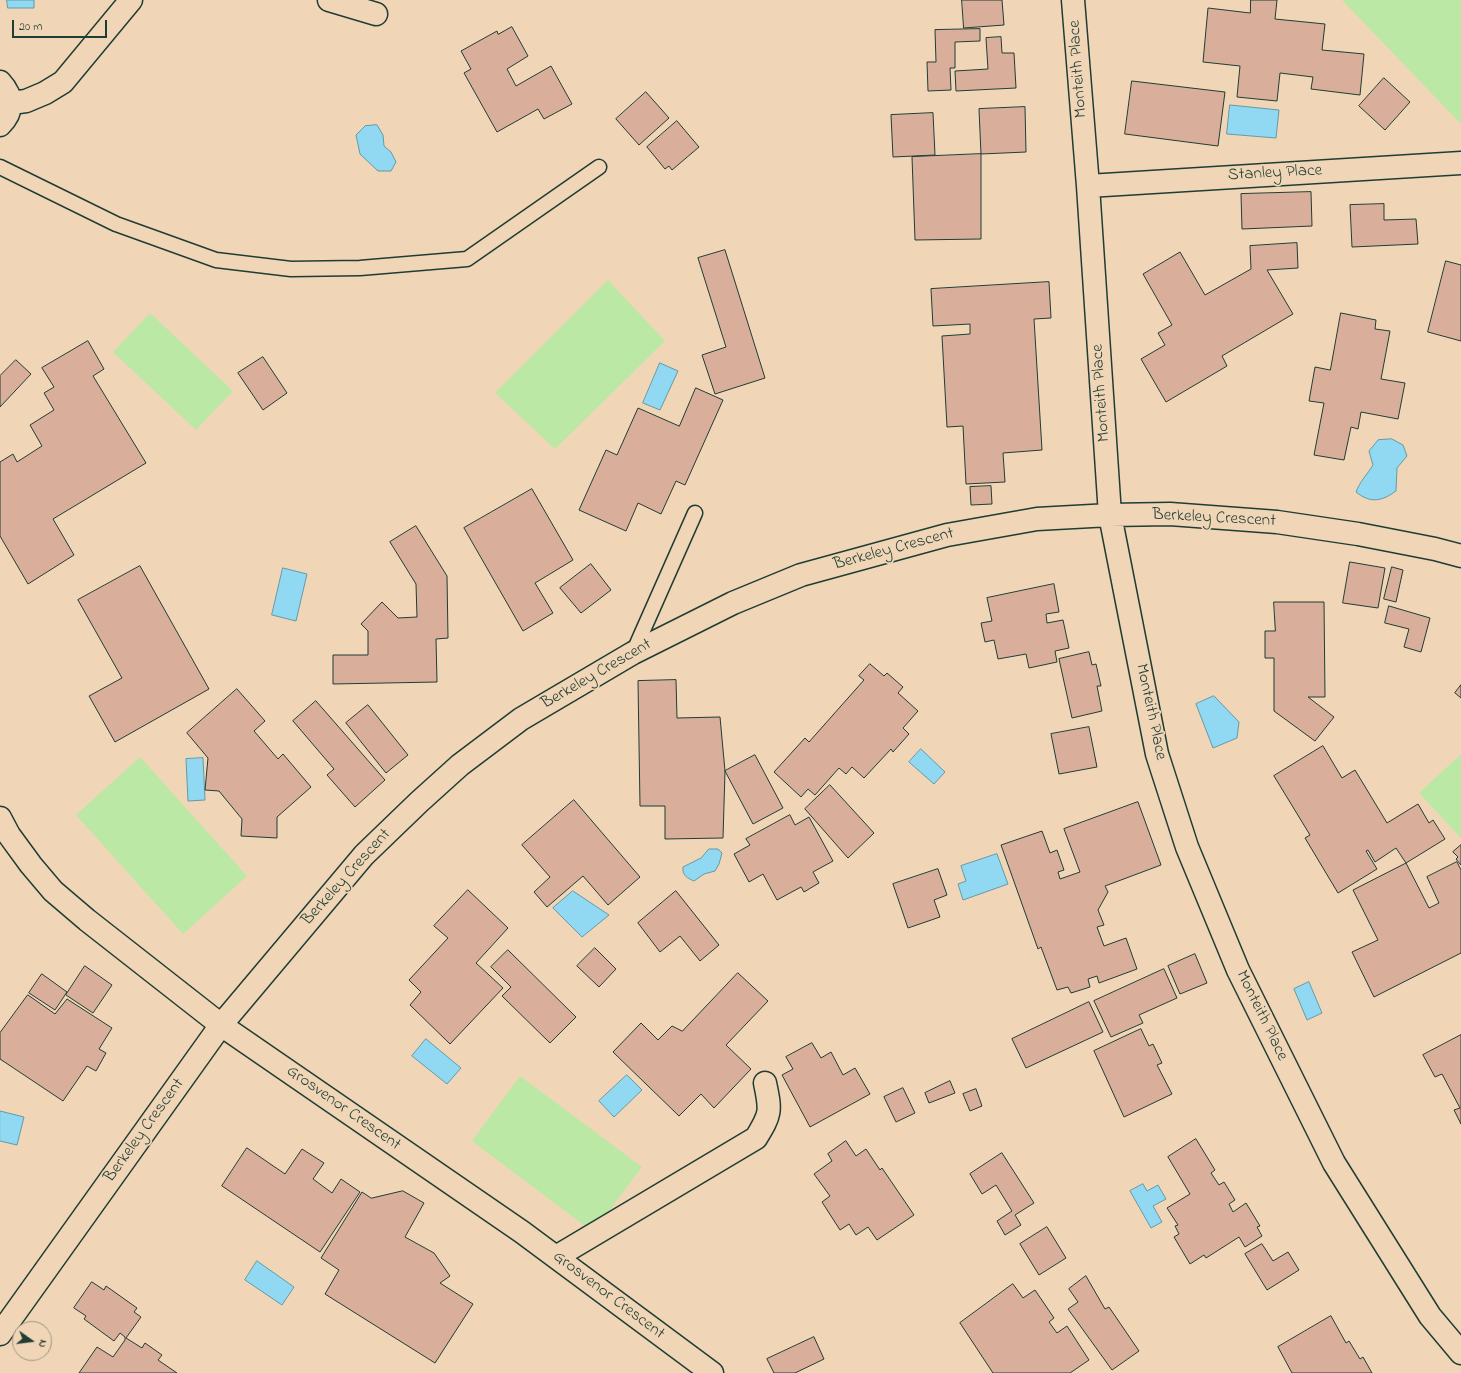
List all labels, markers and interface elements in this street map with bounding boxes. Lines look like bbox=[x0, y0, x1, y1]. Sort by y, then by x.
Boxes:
scale bar bbox=[14, 12, 109, 38]
text: 20 m bbox=[19, 18, 42, 36]
street label: Monteith Place bbox=[1065, 19, 1093, 119]
street label: Stanley Place bbox=[1227, 161, 1323, 187]
street label: Monteith Place bbox=[1088, 343, 1116, 443]
street label: Berkeley Crescent bbox=[1152, 506, 1276, 532]
street label: Berkeley Crescent bbox=[832, 524, 956, 576]
street label: Berkeley Crescent bbox=[538, 635, 656, 715]
street label: Monteith Place bbox=[1130, 662, 1170, 762]
street label: Berkeley Crescent bbox=[298, 825, 396, 931]
street label: Monteith Place bbox=[1230, 967, 1292, 1065]
street label: Grosvenor Crescent bbox=[282, 1062, 404, 1156]
street label: Berkeley Crescent bbox=[100, 1075, 190, 1187]
street label: Grosvenor Crescent bbox=[548, 1247, 668, 1345]
north arrow bbox=[12, 1321, 52, 1361]
text: N bbox=[34, 1338, 51, 1349]

